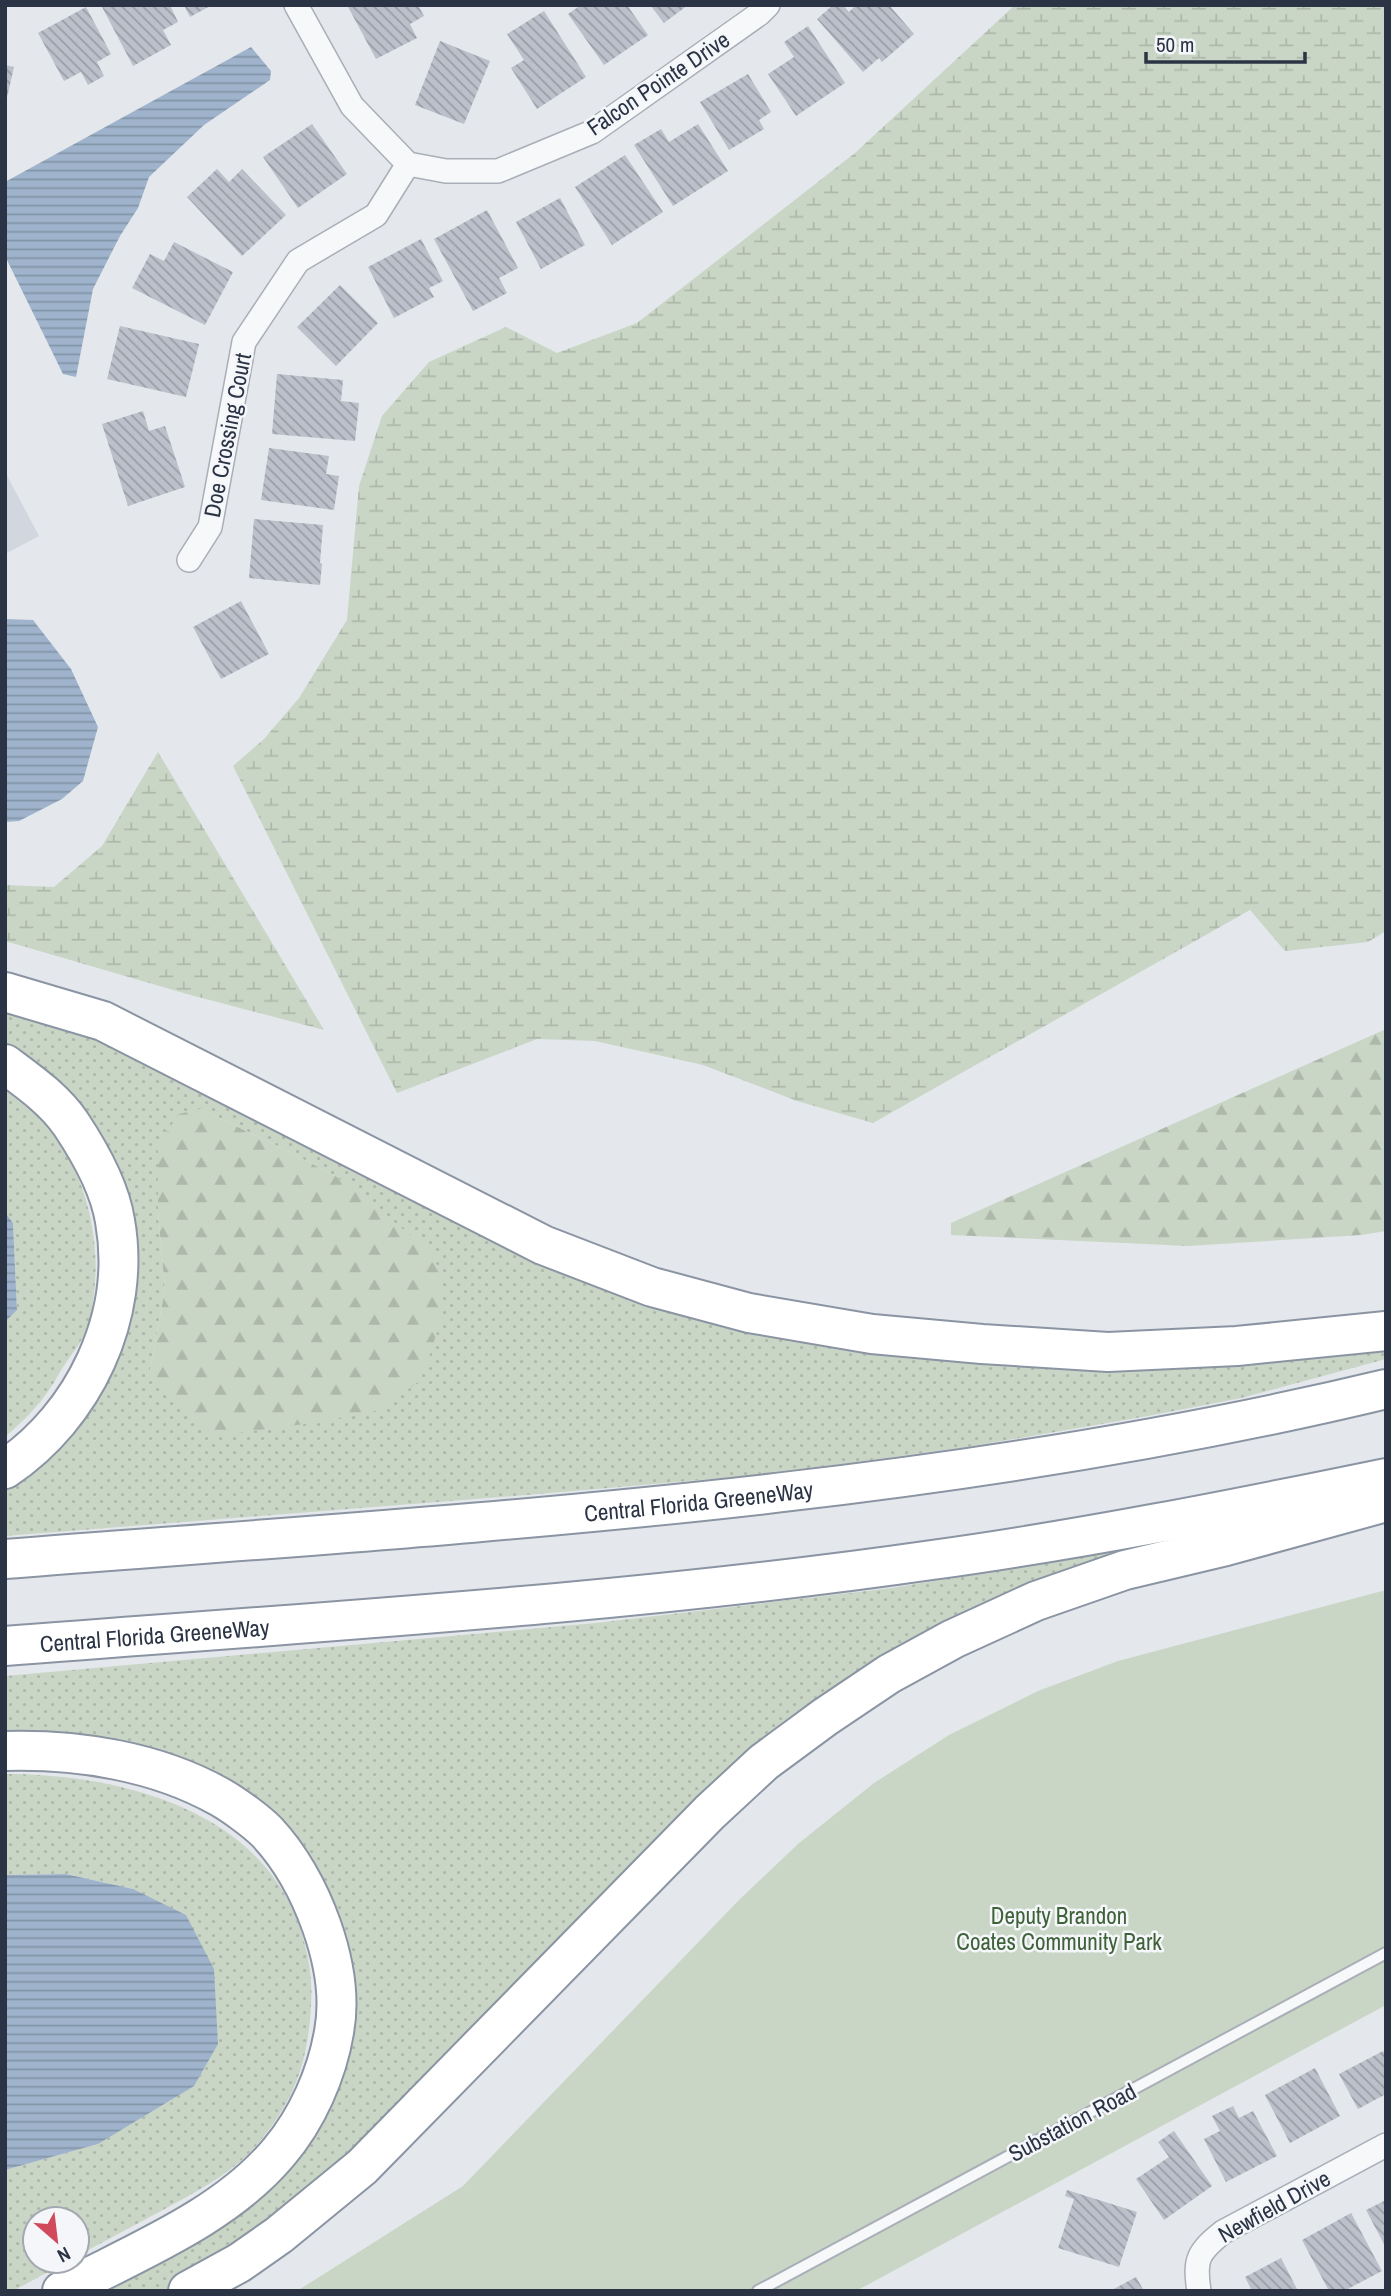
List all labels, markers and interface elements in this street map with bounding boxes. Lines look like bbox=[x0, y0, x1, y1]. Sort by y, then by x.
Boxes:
scale bar bbox=[1146, 21, 1305, 65]
street label: Falcon Pointe Drive bbox=[581, 24, 735, 142]
text: 50 m bbox=[1156, 30, 1194, 59]
street label: Doe Crossing Court bbox=[196, 350, 258, 520]
street label: Central Florida GreeneWay bbox=[583, 1473, 815, 1528]
street label: Central Florida GreeneWay bbox=[39, 1611, 271, 1659]
park label: Deputy Brandon Coates Community Park bbox=[956, 1900, 1162, 1957]
street label: Substation Road bbox=[1003, 2075, 1141, 2169]
street label: Newfield Drive bbox=[1212, 2162, 1336, 2250]
north arrow bbox=[21, 2205, 91, 2275]
text: N bbox=[53, 2241, 75, 2269]

